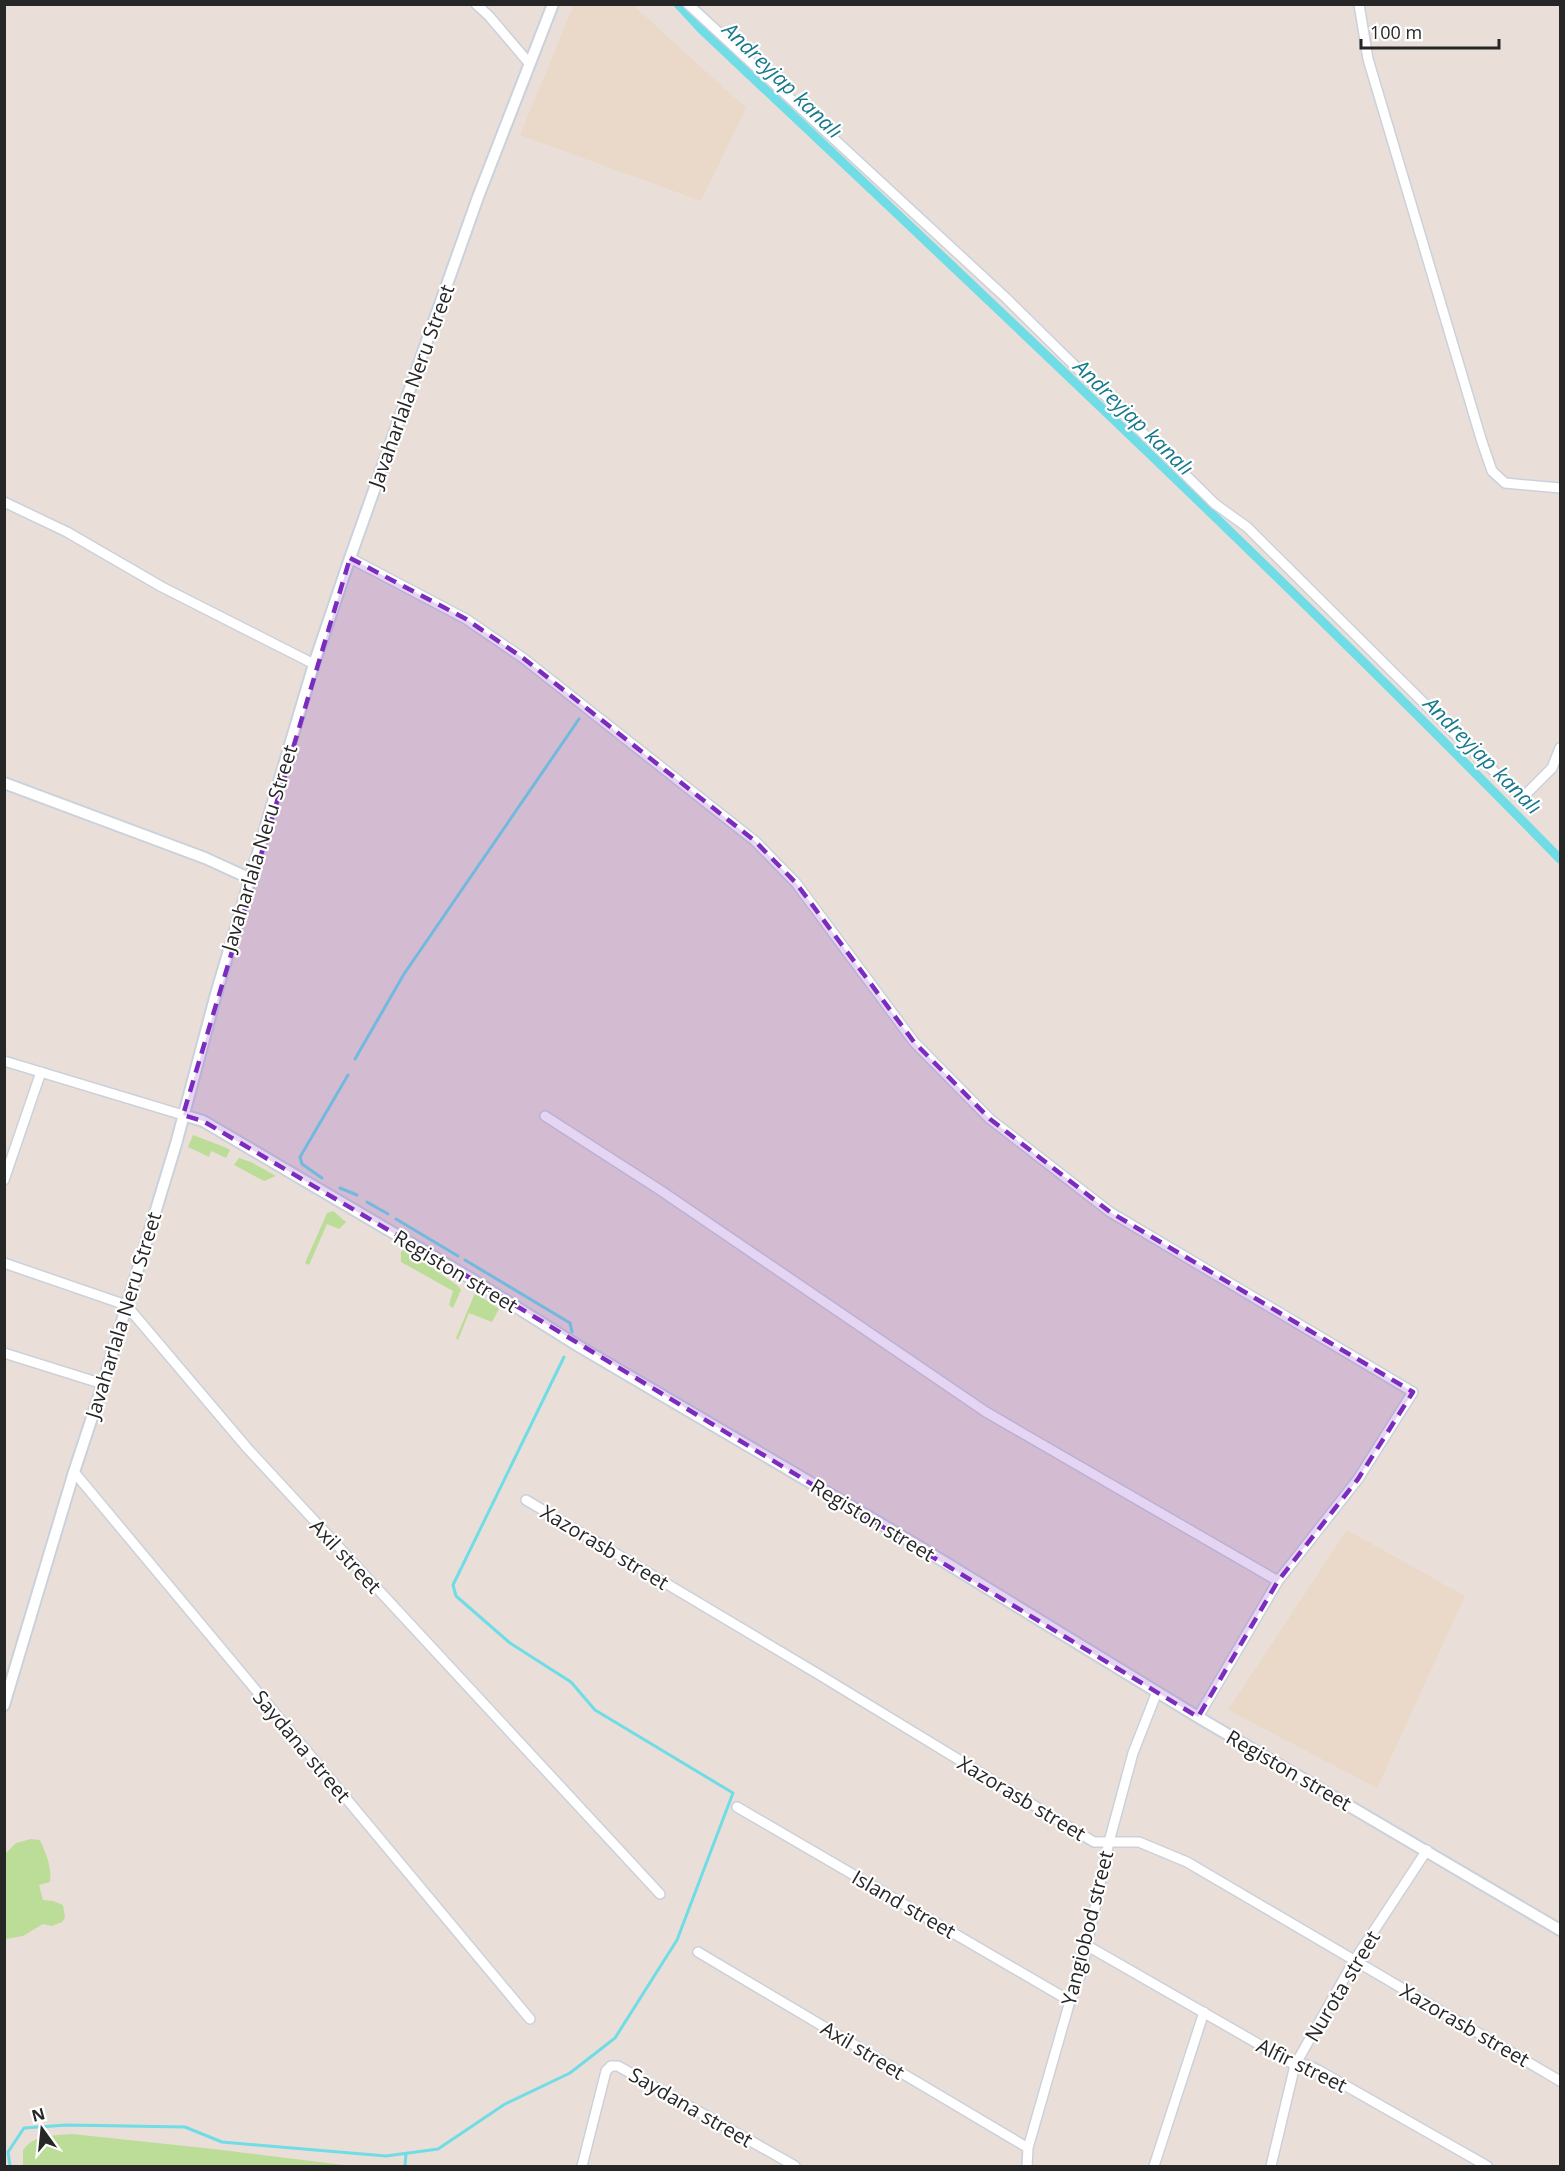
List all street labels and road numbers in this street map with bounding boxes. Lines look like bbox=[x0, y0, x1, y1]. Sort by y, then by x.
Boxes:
street label: Javaharlala Neru Street bbox=[361, 281, 460, 493]
street label: Javaharlala Neru Street bbox=[214, 742, 303, 956]
street label: Javaharlala Neru Street bbox=[78, 1209, 167, 1423]
street label: Registon street bbox=[389, 1223, 523, 1319]
street label: Registon street bbox=[806, 1472, 940, 1568]
street label: Xazorasb street bbox=[536, 1498, 674, 1596]
street label: Axil street bbox=[304, 1513, 388, 1599]
street label: Saydana street bbox=[247, 1684, 357, 1808]
street label: Registon street bbox=[1222, 1723, 1356, 1817]
street label: Xazorasb street bbox=[953, 1749, 1091, 1847]
street label: Yangiobod street bbox=[1055, 1848, 1119, 2008]
street label: Island street bbox=[847, 1863, 961, 1945]
street label: Nurota street bbox=[1298, 1925, 1386, 2047]
street label: Xazorasb street bbox=[1396, 1977, 1534, 2073]
street label: Axil street bbox=[816, 2015, 910, 2085]
street label: Alfir street bbox=[1252, 2032, 1352, 2098]
street label: Saydana street bbox=[624, 2061, 758, 2153]

